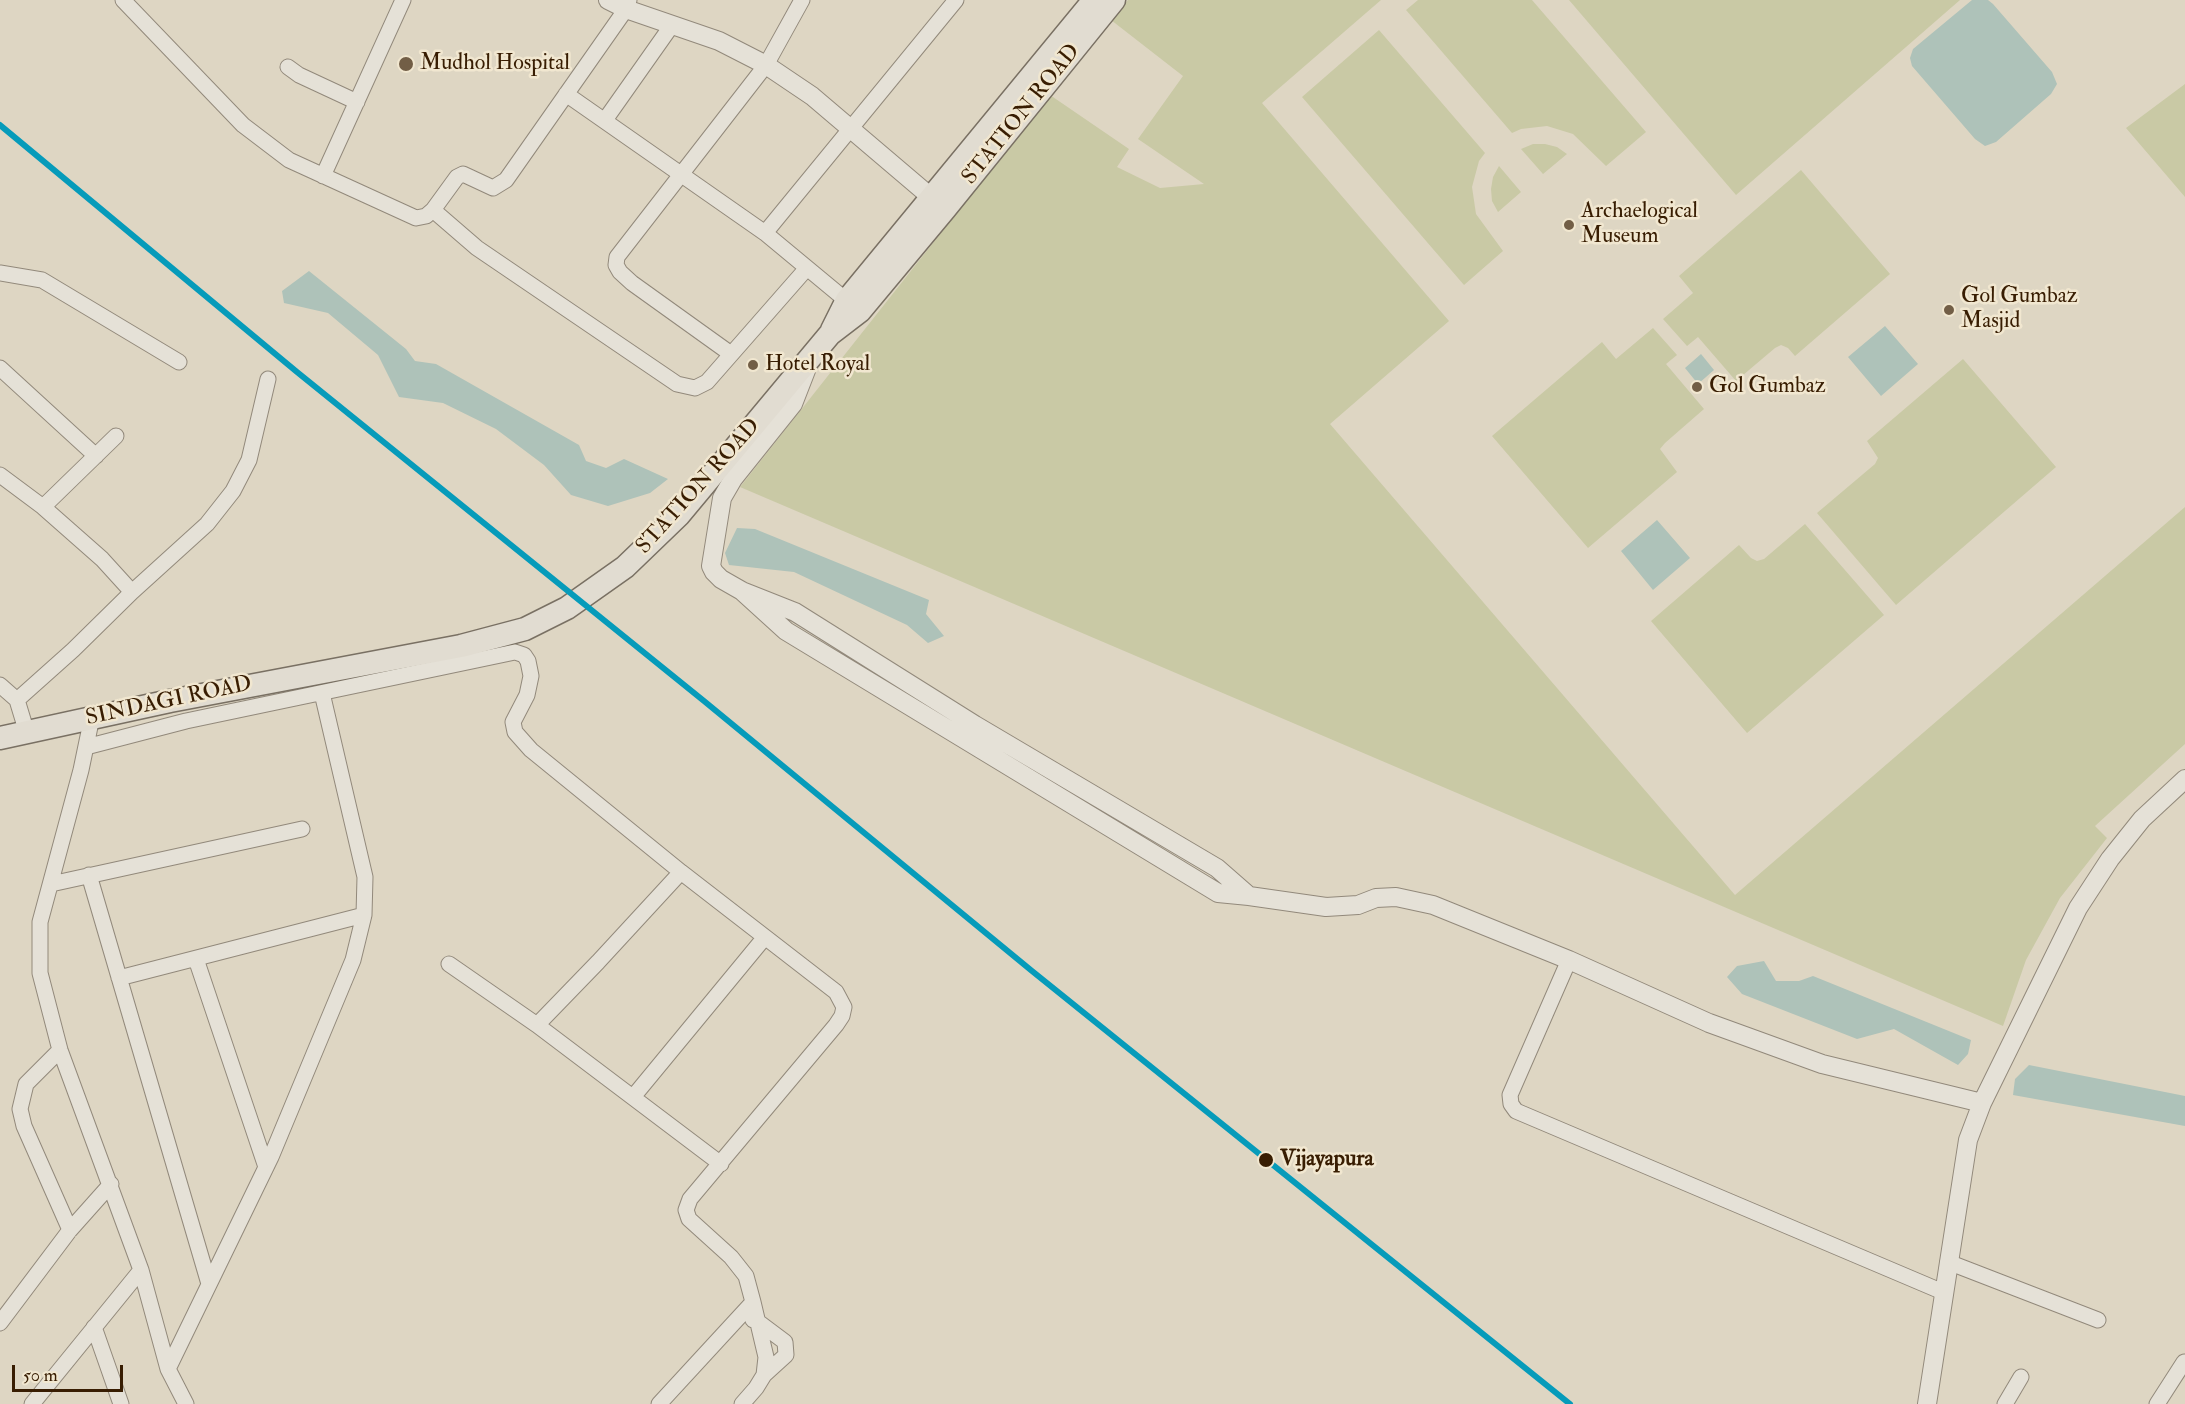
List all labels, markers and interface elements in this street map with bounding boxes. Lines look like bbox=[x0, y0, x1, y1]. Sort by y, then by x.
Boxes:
street label: STATION ROAD bbox=[957, 39, 1087, 191]
place label: Mudhol Hospital bbox=[420, 51, 570, 77]
marker: Mudhol Hospital bbox=[397, 55, 415, 73]
place label: Archaelogical Museum bbox=[1581, 199, 1698, 250]
marker: Archaelogical Museum bbox=[1562, 218, 1576, 232]
place label: Gol Gumbaz Masjid bbox=[1961, 284, 2078, 336]
marker: Gol Gumbaz Masjid bbox=[1942, 303, 1956, 317]
place label: Hotel Royal bbox=[765, 352, 870, 378]
marker: Hotel Royal bbox=[746, 358, 760, 372]
place label: Gol Gumbaz bbox=[1709, 374, 1826, 400]
marker: Gol Gumbaz bbox=[1690, 380, 1704, 394]
street label: STATION ROAD bbox=[631, 414, 767, 560]
street label: SINDAGI ROAD bbox=[84, 672, 254, 732]
place label: Vijayapura bbox=[1280, 1147, 1374, 1173]
marker: Vijayapura bbox=[1257, 1151, 1275, 1169]
scale bar bbox=[15, 1353, 126, 1391]
text: 50 m bbox=[23, 1364, 58, 1387]

